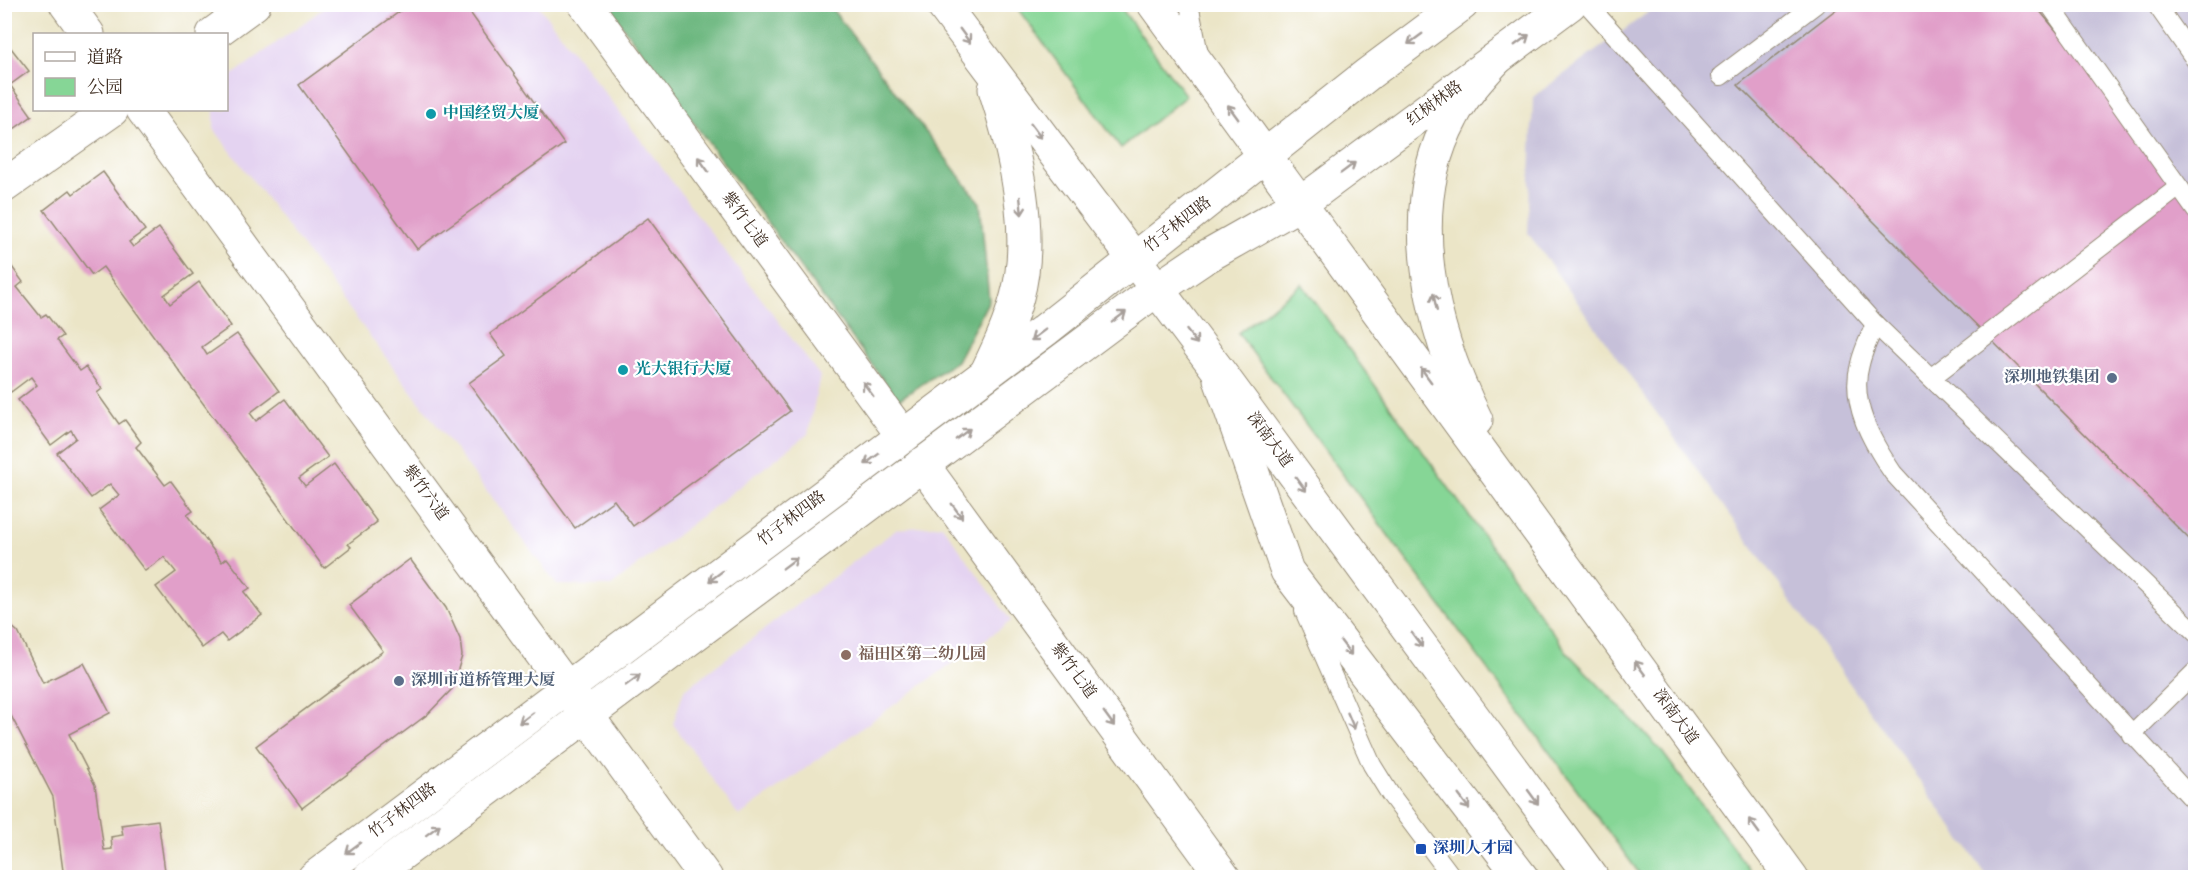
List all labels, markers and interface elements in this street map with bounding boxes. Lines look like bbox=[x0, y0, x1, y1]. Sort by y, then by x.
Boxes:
one-way arrow bbox=[959, 28, 971, 44]
legend bbox=[33, 33, 228, 111]
one-way arrow bbox=[1407, 33, 1423, 46]
one-way arrow bbox=[1513, 34, 1529, 46]
text: 道路 bbox=[87, 47, 123, 70]
text: 公园 bbox=[87, 77, 123, 100]
street label: 红树林路 bbox=[1403, 77, 1467, 131]
place label: 中国经贸大厦 bbox=[443, 104, 539, 124]
one-way arrow bbox=[1227, 104, 1240, 120]
marker: 中国经贸大厦 bbox=[424, 107, 438, 121]
one-way arrow bbox=[1030, 123, 1042, 139]
one-way arrow bbox=[697, 157, 709, 173]
one-way arrow bbox=[1339, 162, 1355, 175]
street label: 紫竹七道 bbox=[717, 188, 771, 252]
street label: 竹子林四路 bbox=[1140, 192, 1216, 258]
one-way arrow bbox=[1016, 196, 1027, 216]
one-way arrow bbox=[1429, 292, 1440, 312]
one-way arrow bbox=[1111, 311, 1127, 324]
one-way arrow bbox=[1031, 328, 1047, 341]
one-way arrow bbox=[1185, 329, 1198, 345]
place label: 光大银行大厦 bbox=[635, 360, 731, 380]
marker: 光大银行大厦 bbox=[616, 363, 630, 377]
one-way arrow bbox=[1420, 367, 1432, 383]
place label: 深圳地铁集团 bbox=[2004, 367, 2100, 388]
marker: 深圳地铁集团 bbox=[2105, 371, 2119, 385]
one-way arrow bbox=[862, 382, 874, 398]
street label: 深南大道 bbox=[1242, 408, 1296, 472]
one-way arrow bbox=[954, 427, 970, 440]
one-way arrow bbox=[864, 453, 880, 466]
street label: 紫竹六道 bbox=[398, 461, 452, 525]
one-way arrow bbox=[1295, 475, 1308, 491]
street label: 竹子林四路 bbox=[754, 487, 830, 551]
one-way arrow bbox=[950, 503, 963, 519]
one-way arrow bbox=[781, 557, 797, 569]
one-way arrow bbox=[708, 570, 724, 582]
one-way arrow bbox=[1411, 632, 1423, 648]
street label: 紫竹七道 bbox=[1046, 639, 1100, 703]
one-way arrow bbox=[1339, 639, 1352, 655]
place label: 福田区第二幼儿园 bbox=[858, 645, 986, 665]
marker: 福田区第二幼儿园 bbox=[839, 648, 853, 662]
one-way arrow bbox=[1634, 661, 1646, 677]
place label: 深圳市道桥管理大厦 bbox=[411, 670, 555, 691]
one-way arrow bbox=[625, 673, 641, 686]
marker: 深圳市道桥管理大厦 bbox=[392, 674, 406, 688]
street label: 深南大道 bbox=[1648, 685, 1702, 749]
one-way arrow bbox=[1103, 711, 1115, 727]
one-way arrow bbox=[519, 712, 535, 725]
one-way arrow bbox=[1346, 712, 1358, 730]
street label: 竹子林四路 bbox=[365, 779, 441, 843]
one-way arrow bbox=[1527, 789, 1539, 805]
one-way arrow bbox=[1458, 794, 1471, 810]
one-way arrow bbox=[1748, 818, 1760, 834]
one-way arrow bbox=[424, 824, 440, 836]
place label: 深圳人才园 bbox=[1433, 839, 1513, 859]
one-way arrow bbox=[346, 841, 362, 854]
marker: 深圳人才园 bbox=[1414, 842, 1428, 856]

